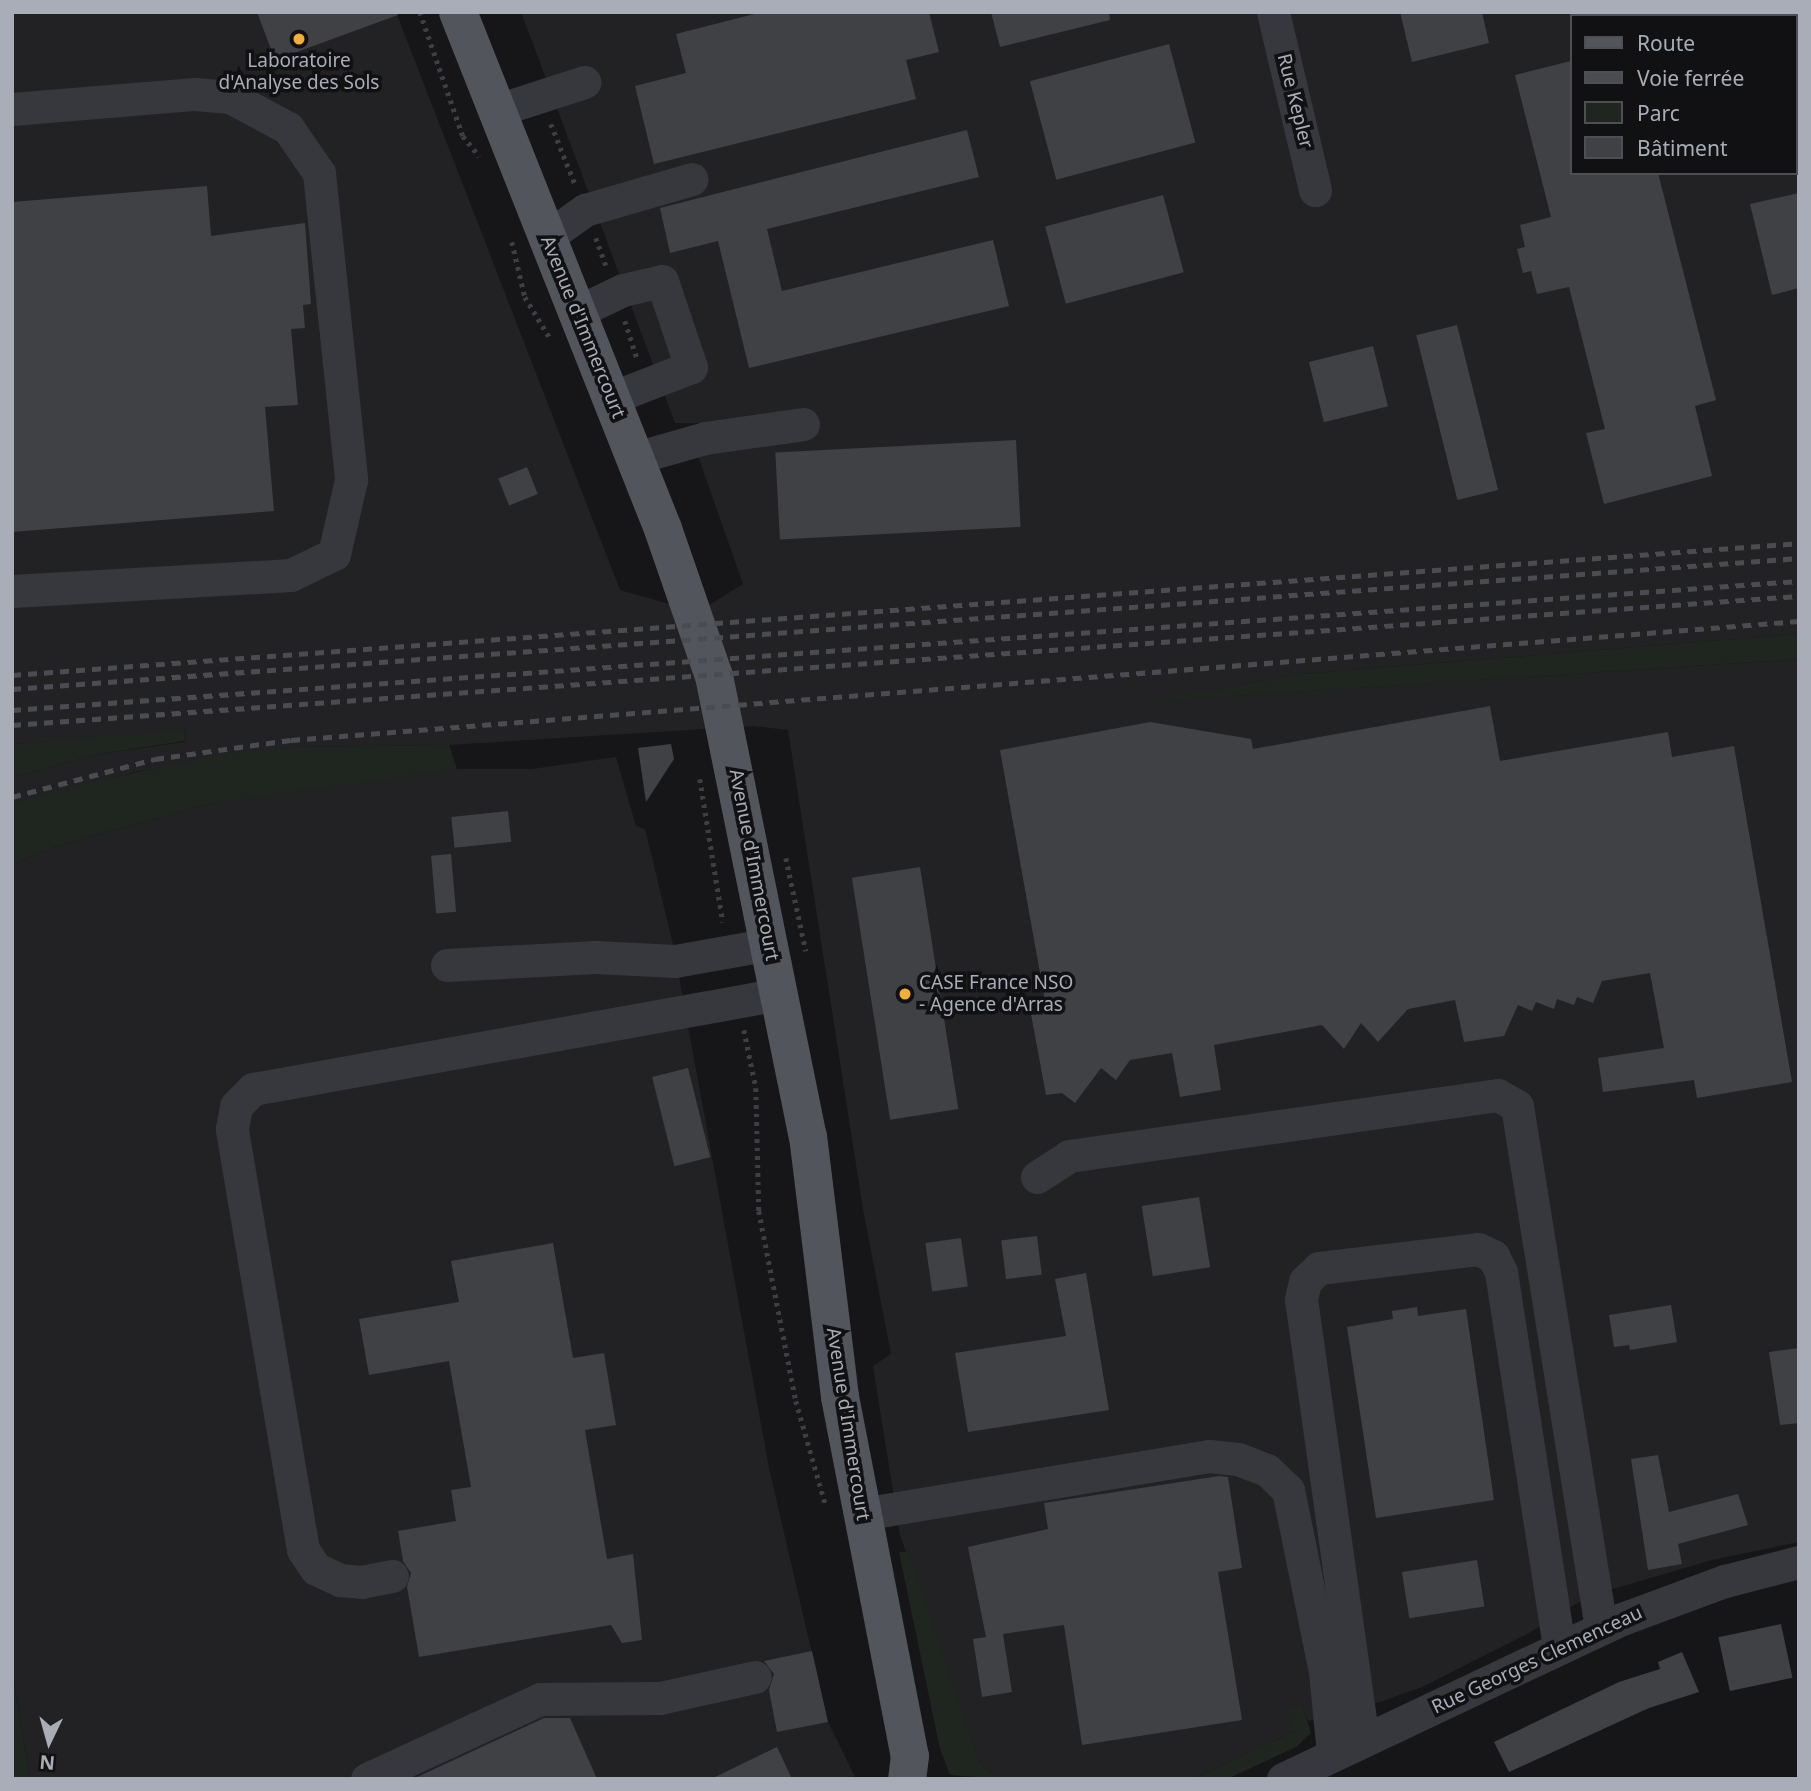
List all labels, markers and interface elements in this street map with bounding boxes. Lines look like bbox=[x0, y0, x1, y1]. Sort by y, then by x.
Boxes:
legend bbox=[1570, 14, 1797, 175]
text: Route bbox=[1637, 29, 1695, 57]
marker: Laboratoire d'Analyse des Sols bbox=[291, 31, 307, 47]
place label: Laboratoire d'Analyse des Sols bbox=[219, 50, 379, 94]
street label: Rue Kepler bbox=[1272, 51, 1318, 151]
text: Voie ferrée bbox=[1637, 64, 1744, 92]
text: Parc bbox=[1637, 99, 1680, 127]
text: Bâtiment bbox=[1637, 134, 1727, 162]
street label: Avenue d'Immercourt bbox=[536, 232, 630, 422]
street label: Avenue d'Immercourt bbox=[724, 767, 784, 963]
place label: CASE France NSO - Agence d'Arras bbox=[919, 972, 1073, 1016]
marker: CASE France NSO - Agence d'Arras bbox=[897, 986, 913, 1002]
street label: Avenue d'Immercourt bbox=[822, 1326, 874, 1522]
street label: Rue Georges Clemenceau bbox=[1428, 1601, 1646, 1719]
north arrow bbox=[14, 1707, 84, 1777]
text: N bbox=[38, 1749, 56, 1777]

